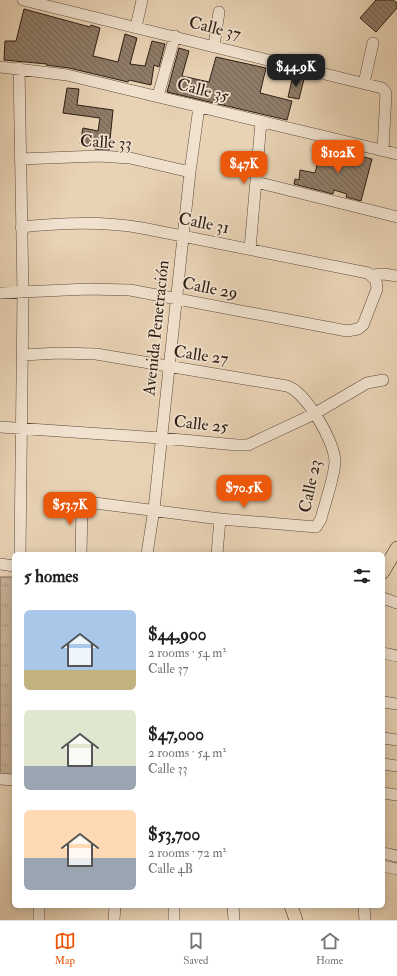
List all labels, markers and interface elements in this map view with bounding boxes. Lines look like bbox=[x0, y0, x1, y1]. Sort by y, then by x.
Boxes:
street label: Calle 37 bbox=[187, 11, 243, 45]
pin: $44.9K bbox=[263, 54, 329, 88]
text: $44.9K bbox=[276, 59, 316, 75]
street label: Calle 35 bbox=[175, 73, 232, 107]
street label: Calle 33 bbox=[80, 130, 132, 154]
pin: $102K bbox=[310, 140, 366, 174]
text: $102K bbox=[321, 145, 355, 161]
pin: $47K bbox=[220, 151, 268, 185]
text: $47K bbox=[229, 156, 259, 172]
street label: Calle 31 bbox=[177, 208, 231, 238]
street label: Avenida Penetración bbox=[138, 259, 174, 398]
street label: Calle 29 bbox=[180, 272, 240, 304]
street label: Calle 27 bbox=[172, 341, 230, 369]
street label: Calle 25 bbox=[173, 411, 230, 437]
street label: Calle 23 bbox=[294, 457, 326, 515]
pin: $70.5K bbox=[211, 475, 277, 509]
text: $70.5K bbox=[225, 480, 263, 496]
pin: $53.7K bbox=[37, 492, 103, 526]
text: $53.7K bbox=[52, 497, 88, 513]
icon: filters bbox=[351, 565, 373, 587]
text: 5 homes bbox=[24, 566, 78, 587]
text: $44,900 bbox=[148, 624, 207, 645]
icon: home bbox=[56, 626, 104, 674]
text: 2 rooms · 54 m² bbox=[148, 645, 226, 661]
text: Calle 37 bbox=[148, 661, 189, 677]
text: $47,000 bbox=[148, 724, 204, 745]
icon: home bbox=[56, 726, 104, 774]
text: 2 rooms · 54 m² bbox=[148, 745, 226, 761]
text: Calle 33 bbox=[148, 761, 188, 777]
text: $53,700 bbox=[148, 824, 200, 845]
icon: home bbox=[56, 826, 104, 874]
text: 2 rooms · 72 m² bbox=[148, 845, 226, 861]
text: Calle 4B bbox=[148, 861, 193, 877]
tab: Map bbox=[54, 930, 76, 967]
tab: Saved bbox=[183, 930, 208, 967]
tab: Home bbox=[316, 930, 343, 967]

